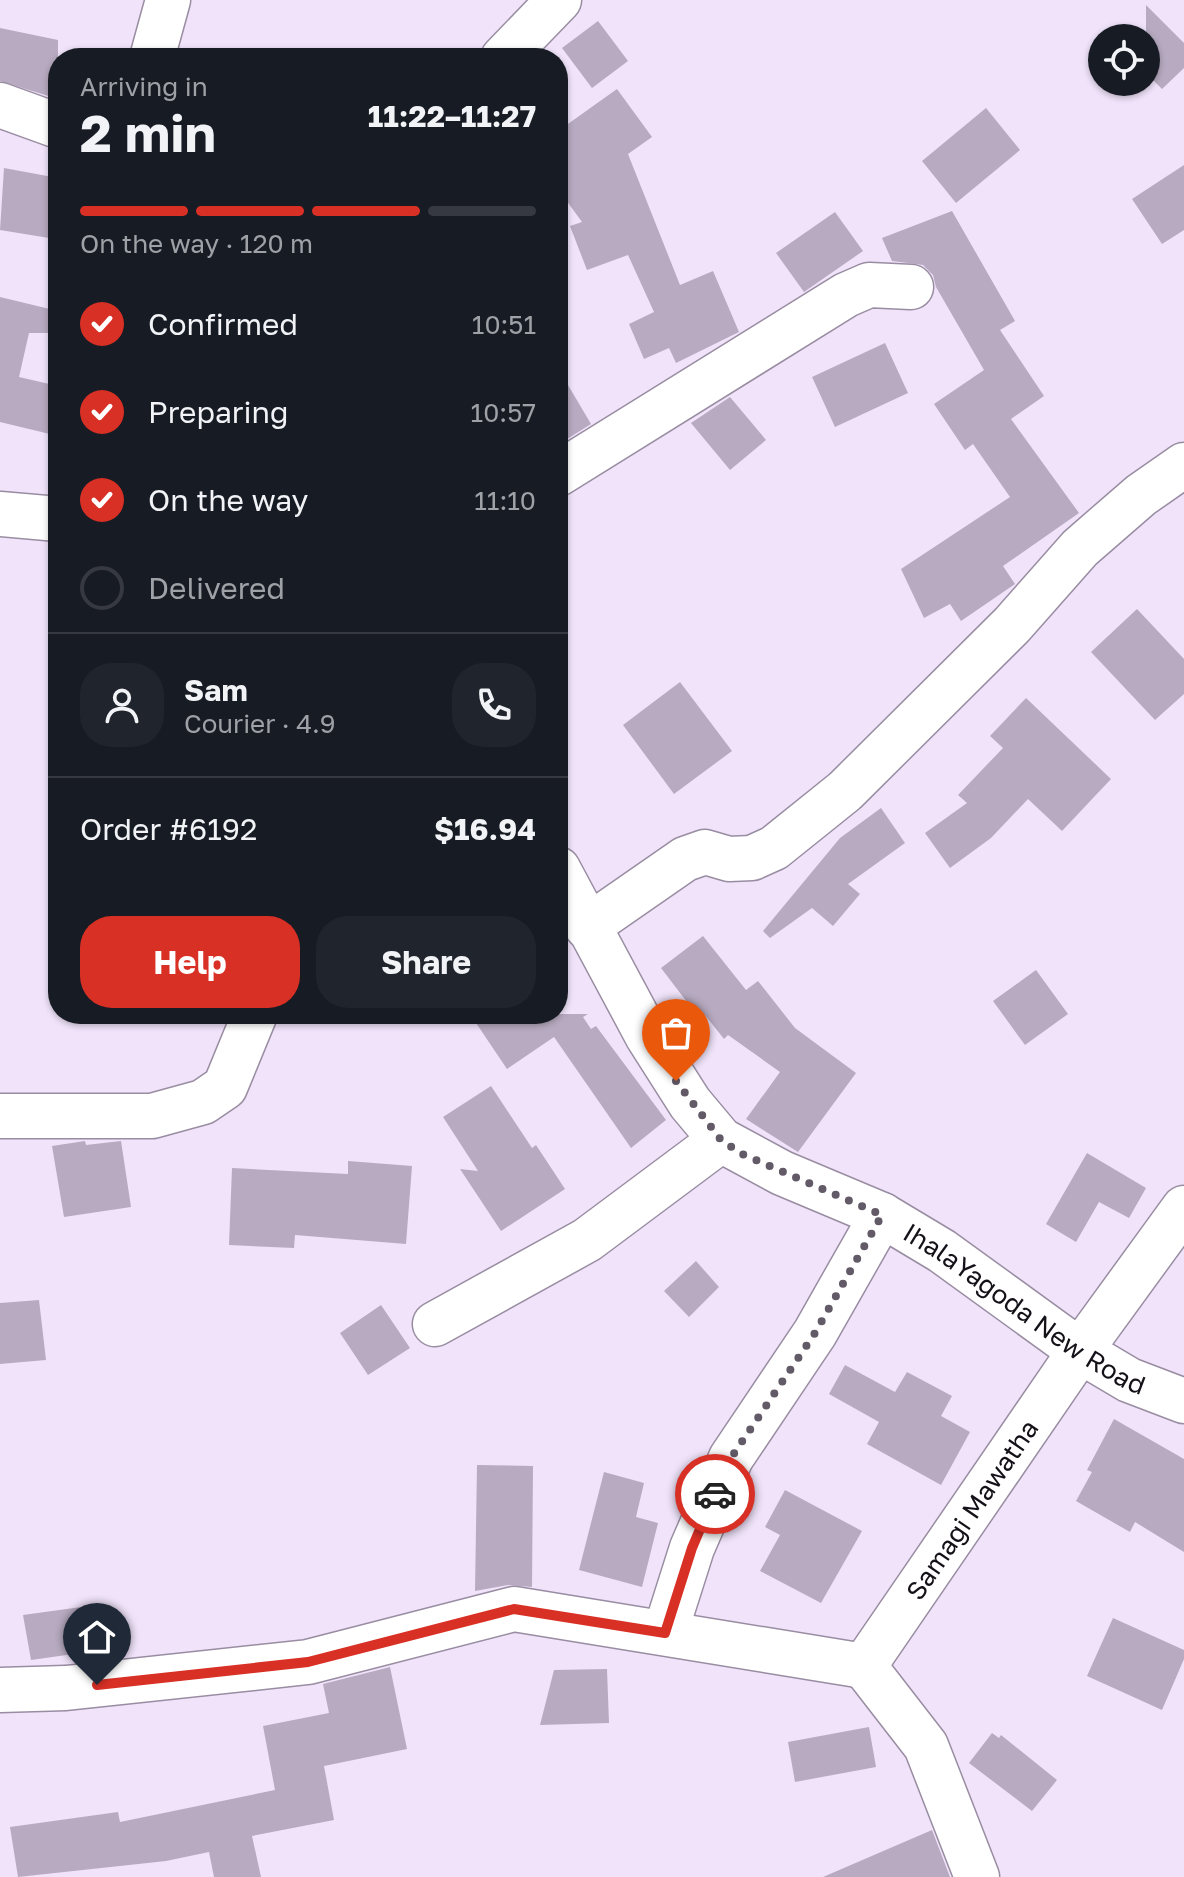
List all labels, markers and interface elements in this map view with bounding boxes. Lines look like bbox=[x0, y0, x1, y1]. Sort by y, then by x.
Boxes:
map controls bbox=[1088, 24, 1160, 96]
button: locate bbox=[1088, 24, 1160, 96]
text: Arriving in bbox=[80, 71, 208, 102]
text: 11:22–11:27 bbox=[368, 98, 536, 134]
text: 2 min bbox=[80, 101, 216, 163]
text: On the way · 120 m bbox=[80, 228, 313, 259]
icon: check bbox=[80, 302, 124, 346]
text: Confirmed bbox=[148, 306, 298, 342]
text: 10:51 bbox=[472, 309, 536, 340]
icon: check bbox=[80, 390, 124, 434]
text: Preparing bbox=[148, 394, 289, 430]
text: 10:57 bbox=[471, 397, 536, 428]
icon: check bbox=[80, 478, 124, 522]
text: On the way bbox=[148, 482, 308, 518]
text: 11:10 bbox=[474, 485, 536, 516]
text: Delivered bbox=[148, 570, 285, 606]
button: person bbox=[80, 663, 164, 747]
button: phone bbox=[452, 663, 536, 747]
text: Sam bbox=[184, 672, 248, 708]
text: Courier · 4.9 bbox=[184, 708, 336, 739]
text: Order #6192 bbox=[80, 811, 257, 847]
text: $16.94 bbox=[434, 811, 536, 847]
button: Help bbox=[80, 916, 300, 1008]
button: Share bbox=[316, 916, 536, 1008]
pin bbox=[642, 999, 710, 1081]
icon: bag bbox=[654, 1011, 698, 1055]
street label: IhalaYagoda New Road bbox=[898, 1216, 1150, 1400]
street label: Samagi Mawatha bbox=[899, 1413, 1044, 1605]
courier bbox=[675, 1454, 755, 1534]
icon: car bbox=[693, 1472, 737, 1516]
pin bbox=[63, 1603, 131, 1685]
icon: home bbox=[75, 1615, 119, 1659]

